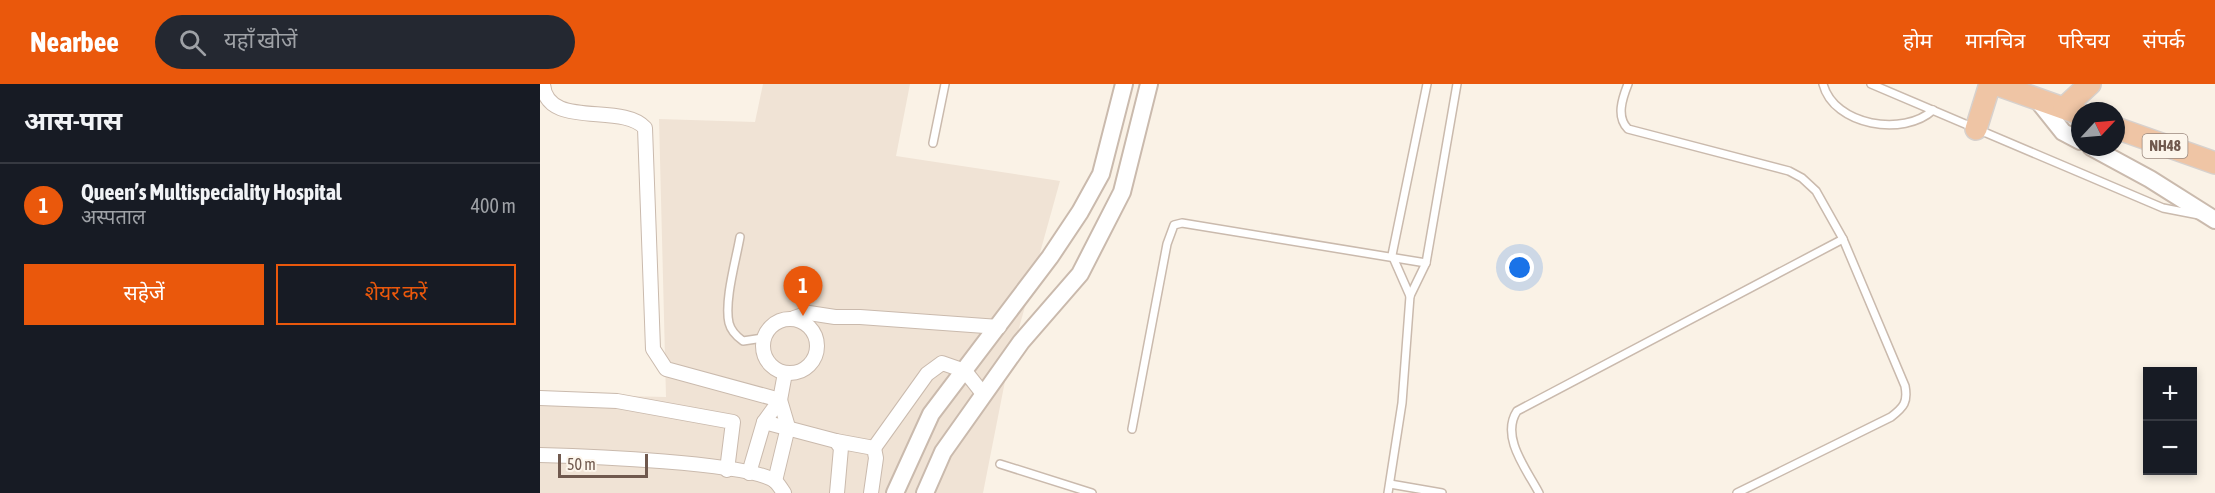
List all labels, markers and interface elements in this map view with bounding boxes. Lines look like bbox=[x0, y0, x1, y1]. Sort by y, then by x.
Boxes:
search box bbox=[155, 15, 575, 69]
text: Nearbee bbox=[30, 26, 119, 58]
icon: search bbox=[176, 26, 209, 59]
text: यहाँ खोजें bbox=[224, 27, 297, 53]
text: होम bbox=[1903, 28, 1932, 52]
text: मानचित्र bbox=[1965, 28, 2025, 52]
text: परिचय bbox=[2058, 28, 2110, 52]
text: संपर्क bbox=[2143, 28, 2185, 52]
north arrow bbox=[2071, 102, 2125, 156]
text: आस-पास bbox=[24, 106, 122, 136]
road number: NH48 bbox=[2142, 134, 2188, 158]
text: Queen’s Multispeciality Hospital bbox=[81, 179, 342, 205]
text: 1 bbox=[39, 194, 48, 217]
text: 400 m bbox=[471, 194, 516, 217]
text: अस्पताल bbox=[81, 205, 146, 228]
your location bbox=[1505, 253, 1534, 282]
button: सहेजें bbox=[24, 264, 264, 325]
button: शेयर करें bbox=[276, 264, 516, 325]
pin: 1 bbox=[784, 266, 822, 316]
map controls bbox=[2143, 367, 2197, 475]
button: + bbox=[2143, 367, 2197, 421]
button: − bbox=[2143, 421, 2197, 475]
scale bar bbox=[558, 451, 648, 478]
text: 50 m bbox=[567, 455, 596, 473]

